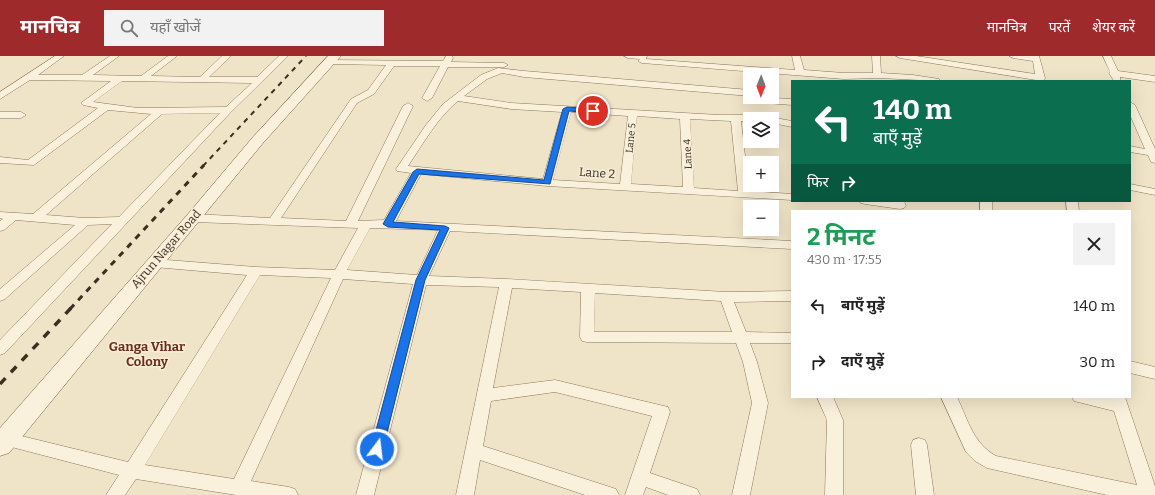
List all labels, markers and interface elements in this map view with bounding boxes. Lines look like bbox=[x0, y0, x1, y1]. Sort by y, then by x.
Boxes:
search box bbox=[104, 10, 384, 46]
text: मानचित्र bbox=[20, 15, 80, 38]
icon: search bbox=[118, 17, 140, 39]
text: यहाँ खोजें bbox=[150, 18, 201, 36]
text: मानचित्र bbox=[987, 19, 1027, 36]
text: परतें bbox=[1049, 19, 1070, 36]
text: शेयर करें bbox=[1092, 19, 1135, 36]
north arrow bbox=[743, 68, 779, 104]
map controls bbox=[743, 68, 779, 236]
text: 140 m bbox=[873, 93, 952, 126]
pin bbox=[576, 94, 610, 128]
icon: left bbox=[807, 96, 859, 148]
icon: arrive bbox=[582, 100, 604, 122]
button: layers bbox=[743, 112, 779, 148]
street label: Lane 5 bbox=[623, 123, 639, 154]
text: बाएँ मुड़ें bbox=[873, 127, 922, 149]
street label: Lane 4 bbox=[681, 138, 695, 169]
button: + bbox=[743, 156, 779, 192]
street label: Lane 2 bbox=[578, 165, 616, 181]
icon: right bbox=[837, 172, 859, 194]
text: फिर bbox=[807, 173, 829, 191]
button: − bbox=[743, 200, 779, 236]
street label: Ajrun Nagar Road bbox=[128, 207, 204, 291]
text: 2 मिनट bbox=[807, 223, 875, 251]
button: close bbox=[1073, 223, 1115, 265]
text: 430 m · 17:55 bbox=[807, 252, 882, 267]
icon: left bbox=[807, 295, 829, 317]
text: बाएँ मुड़ें bbox=[841, 296, 885, 314]
text: 140 m bbox=[1073, 297, 1115, 315]
district label: Ganga Vihar Colony bbox=[109, 339, 185, 369]
icon: right bbox=[807, 351, 829, 373]
text: दाएँ मुड़ें bbox=[841, 352, 884, 370]
text: 30 m bbox=[1080, 353, 1115, 371]
position arrow bbox=[356, 428, 398, 470]

